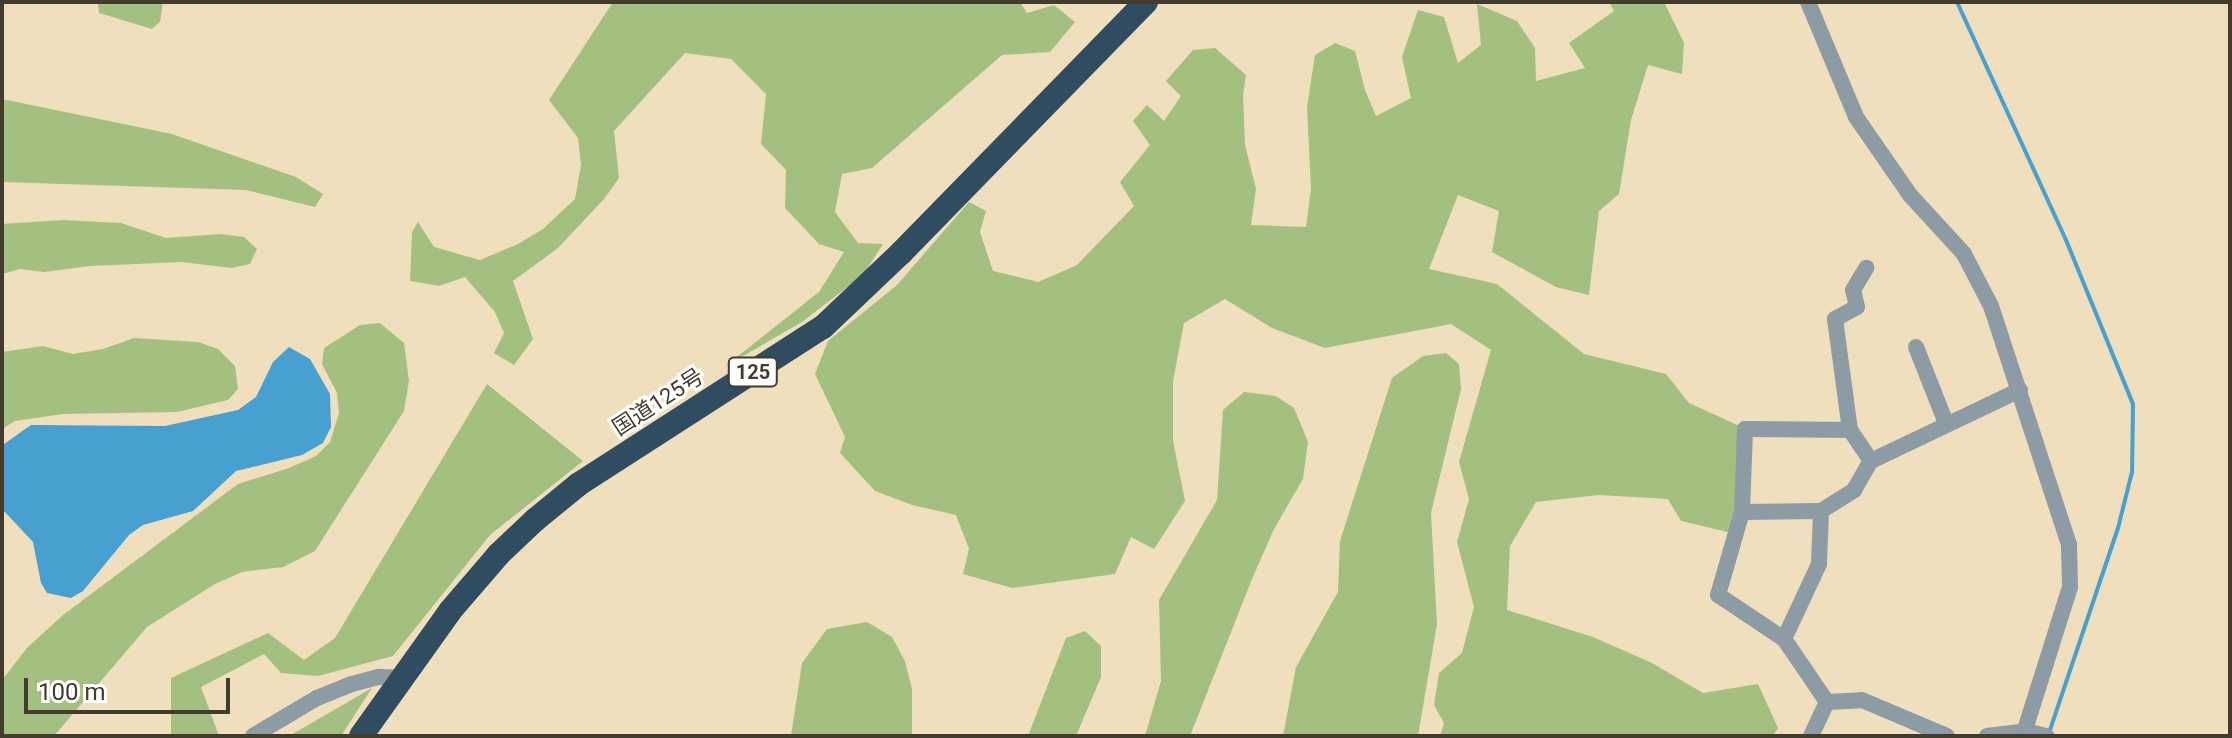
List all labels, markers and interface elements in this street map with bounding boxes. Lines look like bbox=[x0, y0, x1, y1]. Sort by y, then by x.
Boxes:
road number: 125 bbox=[727, 356, 779, 388]
street label: 国道125号 bbox=[608, 363, 708, 441]
scale bar bbox=[28, 662, 234, 712]
text: 100 m bbox=[38, 678, 105, 706]

